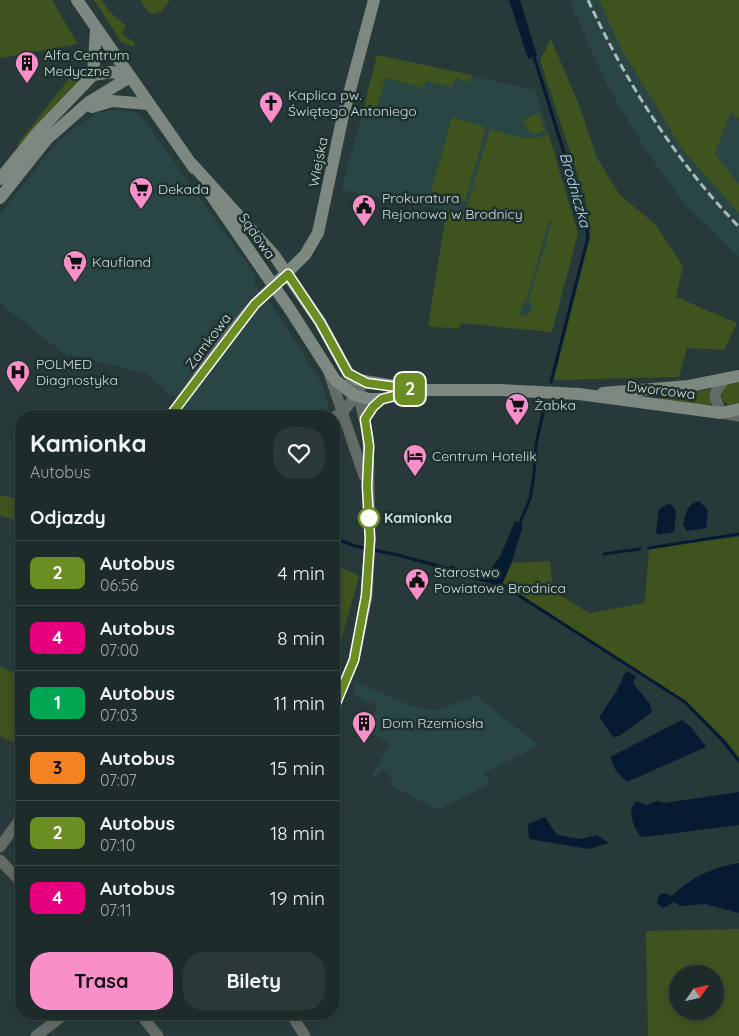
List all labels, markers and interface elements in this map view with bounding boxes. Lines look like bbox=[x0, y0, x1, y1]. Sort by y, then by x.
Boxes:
place label: Alfa Centrum Medyczne bbox=[44, 46, 130, 80]
building icon: Alfa Centrum Medyczne bbox=[14, 50, 40, 84]
place label: Kaplica pw. Świętego Antoniego bbox=[288, 86, 417, 120]
church icon: Kaplica pw. Świętego Antoniego bbox=[258, 90, 284, 124]
street label: Wiejska bbox=[304, 135, 332, 189]
water label: Brodniczka bbox=[556, 150, 596, 230]
supermarket icon: Dekada bbox=[128, 176, 154, 210]
place label: Dekada bbox=[158, 180, 209, 198]
place label: Prokuratura Rejonowa w Brodnicy bbox=[382, 189, 523, 223]
public building icon: Prokuratura Rejonowa w Brodnicy bbox=[351, 193, 377, 227]
street label: Sądowa bbox=[235, 209, 279, 263]
supermarket icon: Kaufland bbox=[62, 249, 88, 283]
place label: Kaufland bbox=[92, 253, 151, 271]
street label: Zamkowa bbox=[181, 310, 235, 372]
place label: POLMED Diagnostyka bbox=[36, 355, 118, 389]
hospital icon: POLMED Diagnostyka bbox=[5, 359, 31, 393]
line badge: 2 bbox=[394, 373, 426, 405]
text: 2 bbox=[405, 377, 415, 400]
street label: Dworcowa bbox=[626, 377, 696, 403]
supermarket icon: Żabka bbox=[504, 392, 530, 426]
place label: Żabka bbox=[534, 396, 576, 414]
button: heart bbox=[273, 427, 325, 479]
text: Kamionka bbox=[30, 428, 147, 458]
hotel icon: Centrum Hotelik bbox=[402, 443, 428, 477]
place label: Centrum Hotelik bbox=[432, 447, 537, 465]
text: Autobus bbox=[30, 462, 91, 482]
text: Odjazdy bbox=[30, 505, 106, 529]
marker: Kamionka bbox=[358, 507, 380, 529]
place label: Kamionka bbox=[384, 509, 452, 527]
text: Autobus bbox=[100, 551, 175, 575]
text: 2 bbox=[52, 561, 63, 584]
text: 4 min bbox=[277, 561, 325, 585]
place label: Starostwo Powiatowe Brodnica bbox=[434, 563, 566, 597]
public building icon: Starostwo Powiatowe Brodnica bbox=[404, 567, 430, 601]
text: 06:56 bbox=[100, 575, 138, 595]
text: Autobus bbox=[100, 616, 175, 640]
text: 4 bbox=[52, 626, 63, 649]
text: 8 min bbox=[277, 626, 325, 650]
text: 07:00 bbox=[100, 640, 139, 660]
text: Autobus bbox=[100, 681, 175, 705]
text: 1 bbox=[54, 691, 61, 714]
text: 11 min bbox=[273, 691, 325, 715]
text: 07:03 bbox=[100, 705, 138, 725]
building icon: Dom Rzemiosła bbox=[351, 710, 377, 744]
place label: Dom Rzemiosła bbox=[382, 714, 484, 732]
text: Autobus bbox=[100, 746, 175, 770]
text: 3 bbox=[53, 756, 62, 779]
text: 15 min bbox=[270, 756, 325, 780]
text: 07:07 bbox=[100, 770, 137, 790]
text: Autobus bbox=[100, 811, 175, 835]
text: 2 bbox=[52, 821, 63, 844]
text: 18 min bbox=[270, 821, 325, 845]
text: 07:10 bbox=[100, 835, 135, 855]
text: Autobus bbox=[100, 876, 175, 900]
text: 4 bbox=[52, 886, 63, 909]
text: 19 min bbox=[270, 886, 325, 910]
text: 07:11 bbox=[100, 900, 132, 920]
button: Trasa bbox=[30, 952, 173, 1010]
button: Bilety bbox=[183, 952, 325, 1010]
north arrow bbox=[669, 965, 724, 1020]
map controls bbox=[669, 965, 724, 1020]

